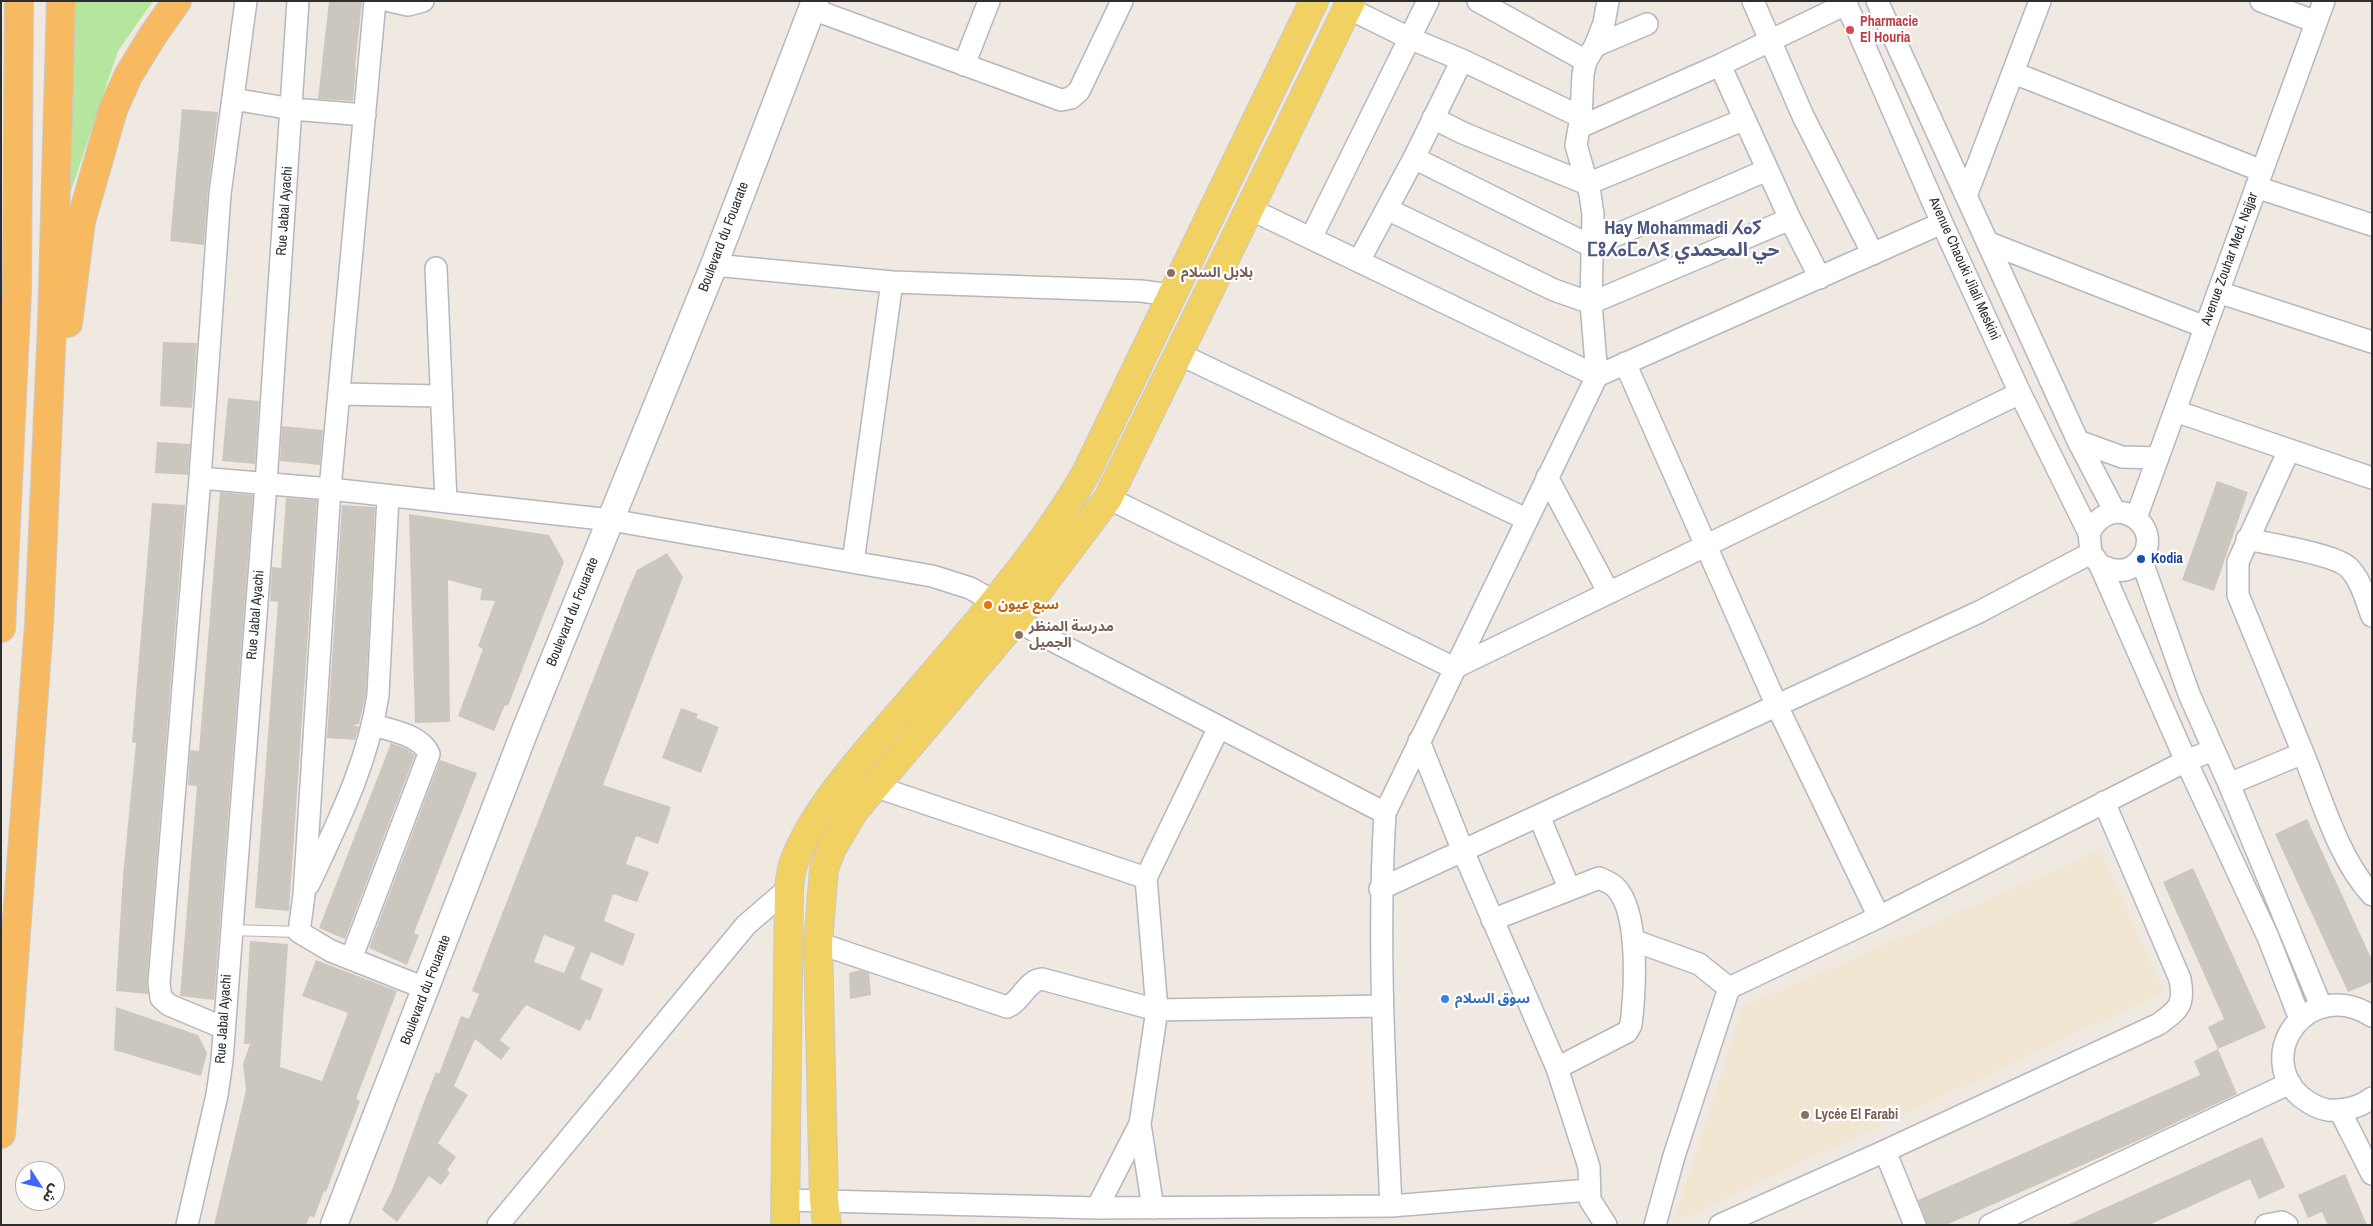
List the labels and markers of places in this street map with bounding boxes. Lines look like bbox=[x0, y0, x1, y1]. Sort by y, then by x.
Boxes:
place label: Pharmacie El Houria bbox=[1860, 14, 1918, 46]
marker: Pharmacie El Houria bbox=[1844, 24, 1856, 36]
place label: بلابل السلام bbox=[1181, 265, 1253, 281]
marker: بلابل السلام bbox=[1165, 267, 1177, 279]
place label: Kodia bbox=[2151, 551, 2183, 567]
marker: Kodia bbox=[2135, 553, 2147, 565]
place label: سبع عيون bbox=[998, 597, 1059, 613]
marker: سبع عيون bbox=[982, 599, 994, 611]
place label: مدرسة المنظر الجميل bbox=[1029, 619, 1114, 652]
marker: مدرسة المنظر الجميل bbox=[1013, 629, 1025, 641]
place label: سوق السلام bbox=[1455, 991, 1530, 1007]
marker: سوق السلام bbox=[1439, 993, 1451, 1005]
place label: Lycée El Farabi bbox=[1815, 1107, 1898, 1123]
marker: Lycée El Farabi bbox=[1799, 1109, 1811, 1121]

